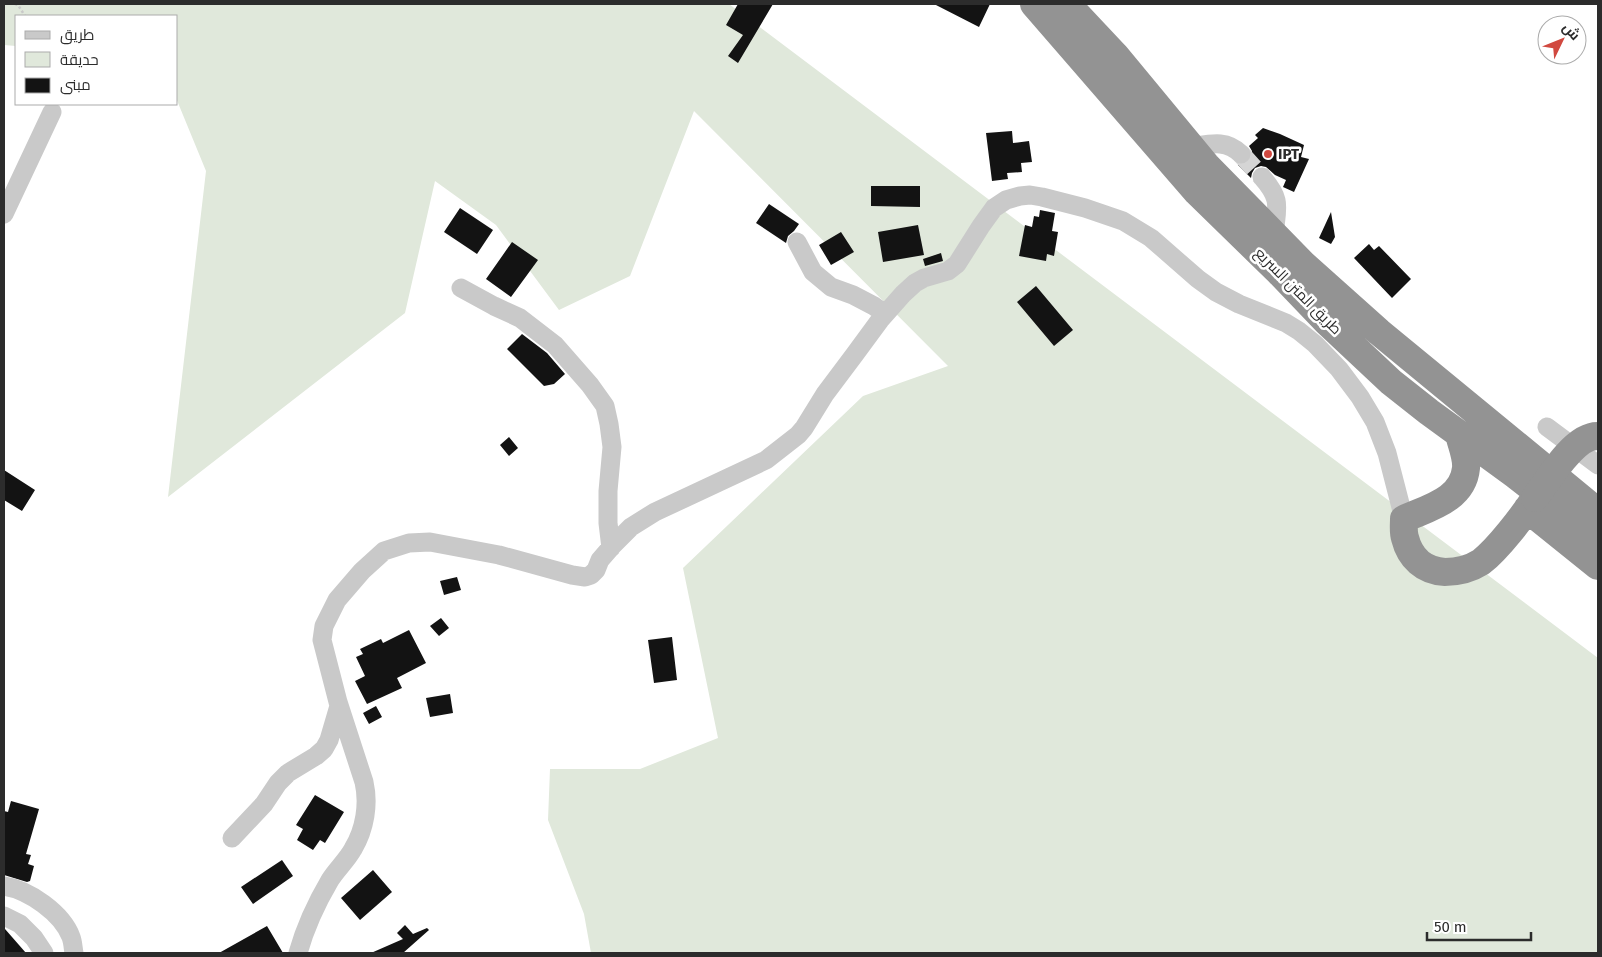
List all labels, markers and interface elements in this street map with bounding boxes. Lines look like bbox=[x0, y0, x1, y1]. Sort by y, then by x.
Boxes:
legend bbox=[15, 15, 178, 105]
north arrow bbox=[1537, 15, 1587, 65]
text: ش bbox=[1559, 19, 1584, 44]
text: طريق bbox=[60, 26, 94, 45]
text: حديقة bbox=[60, 51, 99, 69]
text: مبنى bbox=[60, 76, 91, 95]
place label: IPT bbox=[1278, 145, 1300, 163]
marker: IPT bbox=[1262, 148, 1274, 160]
street label: طريق المتن السريع bbox=[1249, 244, 1345, 340]
scale bar bbox=[1427, 910, 1531, 942]
text: 50 m bbox=[1434, 918, 1467, 936]

